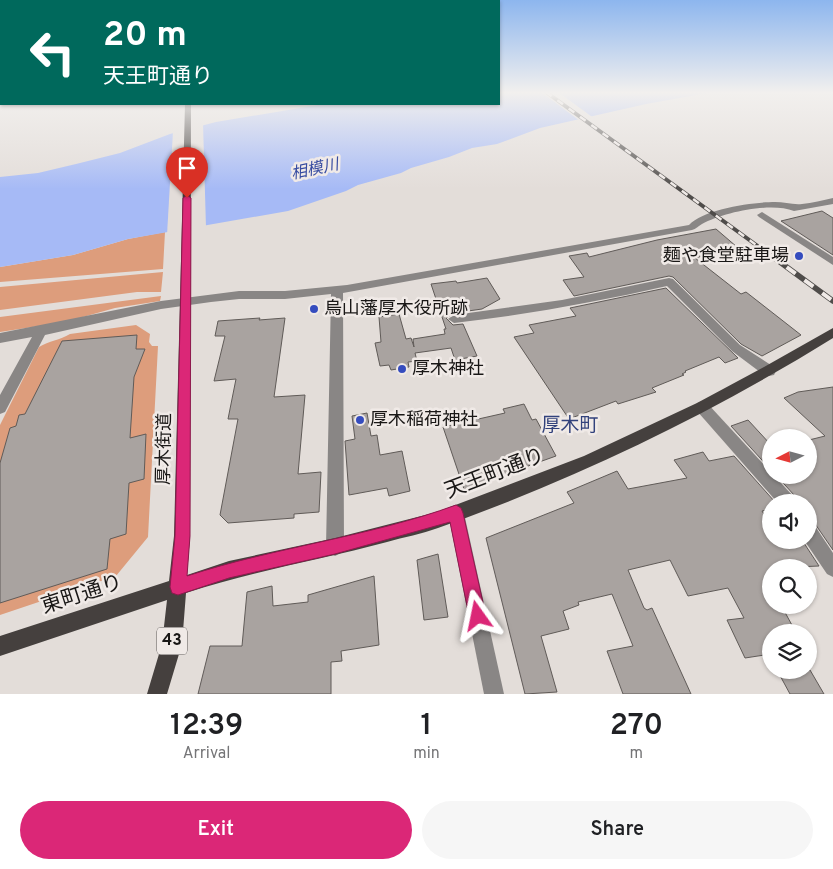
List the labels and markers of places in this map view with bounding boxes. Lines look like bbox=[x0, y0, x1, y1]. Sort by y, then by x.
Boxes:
pin bbox=[166, 147, 208, 198]
place label: 麺や食堂駐車場 bbox=[663, 245, 789, 268]
marker: 麺や食堂駐車場 bbox=[793, 250, 805, 262]
place label: 烏山藩厚木役所跡 bbox=[324, 298, 468, 321]
marker: 烏山藩厚木役所跡 bbox=[308, 303, 320, 315]
place label: 厚木神社 bbox=[412, 358, 484, 381]
marker: 厚木神社 bbox=[396, 363, 408, 375]
place label: 厚木稲荷神社 bbox=[370, 409, 478, 432]
marker: 厚木稲荷神社 bbox=[354, 414, 366, 426]

